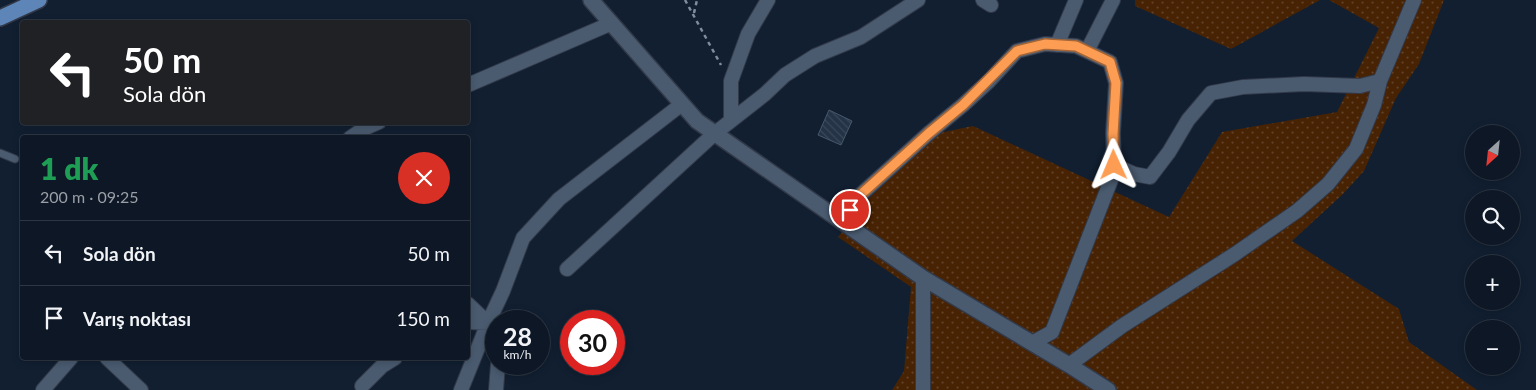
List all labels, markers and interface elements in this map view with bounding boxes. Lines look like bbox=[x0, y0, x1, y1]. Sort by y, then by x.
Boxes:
text: 50 m bbox=[123, 38, 201, 80]
icon: left bbox=[40, 40, 105, 105]
text: Sola dön bbox=[123, 80, 206, 107]
north arrow bbox=[1465, 125, 1520, 180]
map controls bbox=[1465, 125, 1520, 375]
position arrow bbox=[1087, 138, 1139, 190]
text: 1 dk bbox=[40, 150, 98, 186]
button: close bbox=[398, 152, 450, 204]
text: 200 m · 09:25 bbox=[40, 187, 139, 206]
pin bbox=[829, 189, 871, 231]
button: search bbox=[1465, 190, 1520, 245]
icon: arrive bbox=[836, 196, 864, 224]
icon: left bbox=[40, 239, 68, 267]
text: Sola dön bbox=[83, 242, 156, 265]
text: 50 m bbox=[407, 242, 450, 265]
button: + bbox=[1465, 255, 1520, 310]
icon: arrive bbox=[40, 304, 68, 332]
text: Varış noktası bbox=[83, 307, 191, 330]
text: 150 m bbox=[396, 307, 450, 330]
speed limit sign: 30 bbox=[560, 310, 625, 375]
button: − bbox=[1465, 320, 1520, 375]
text: 28 bbox=[503, 321, 532, 351]
text: km/h bbox=[503, 347, 532, 362]

